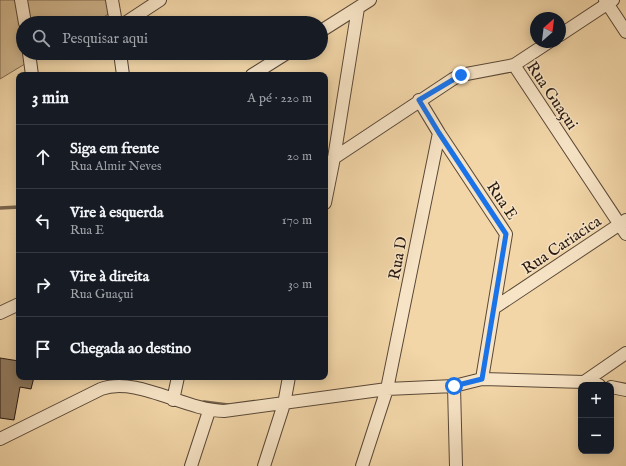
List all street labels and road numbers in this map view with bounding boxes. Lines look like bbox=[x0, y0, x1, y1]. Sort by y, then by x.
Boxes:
street label: Rua Guaçui bbox=[521, 58, 581, 134]
street label: Rua E bbox=[481, 178, 521, 224]
street label: Rua Cariacica bbox=[519, 212, 606, 279]
street label: Rua D bbox=[385, 235, 413, 282]

